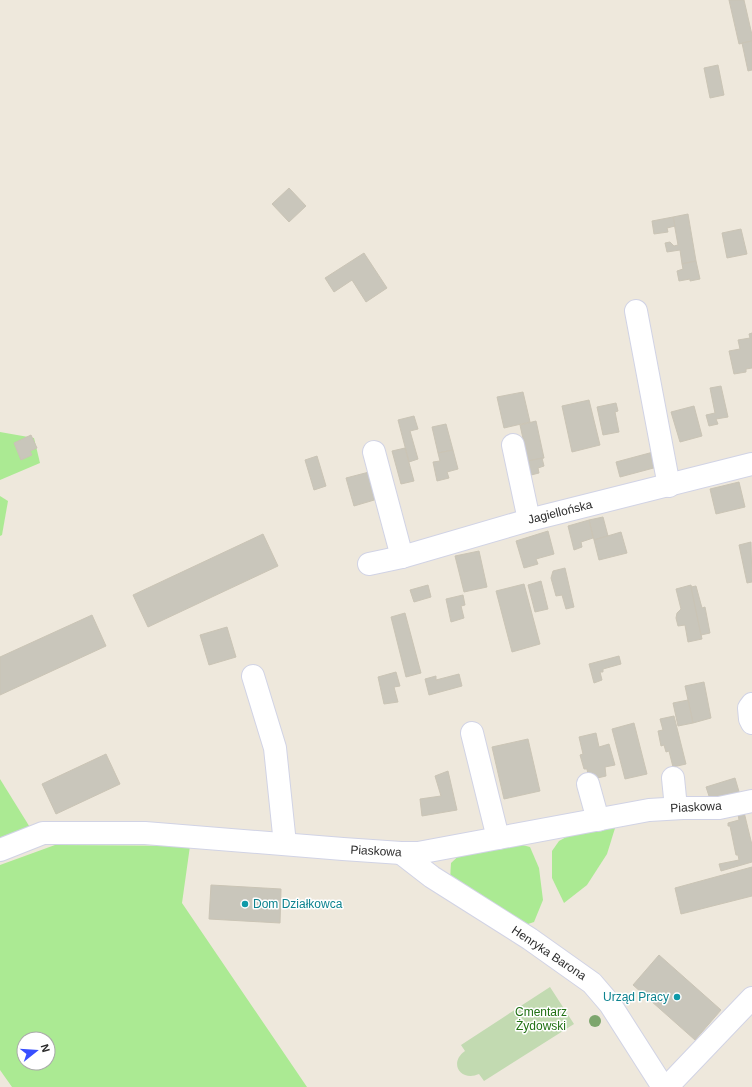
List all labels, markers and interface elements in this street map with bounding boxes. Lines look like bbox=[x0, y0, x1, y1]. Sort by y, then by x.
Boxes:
street label: Jagiellońska bbox=[526, 497, 594, 527]
street label: Piaskowa bbox=[670, 799, 722, 815]
street label: Piaskowa bbox=[350, 843, 402, 859]
place label: Dom Działkowca bbox=[253, 897, 343, 911]
marker: Dom Działkowca bbox=[240, 899, 250, 909]
street label: Henryka Barona bbox=[509, 923, 589, 983]
place label: Urząd Pracy bbox=[603, 990, 669, 1004]
marker: Urząd Pracy bbox=[672, 992, 682, 1002]
park label: Cmentarz Żydowski bbox=[515, 1005, 567, 1033]
north arrow bbox=[16, 1031, 56, 1071]
text: N bbox=[39, 1043, 52, 1054]

